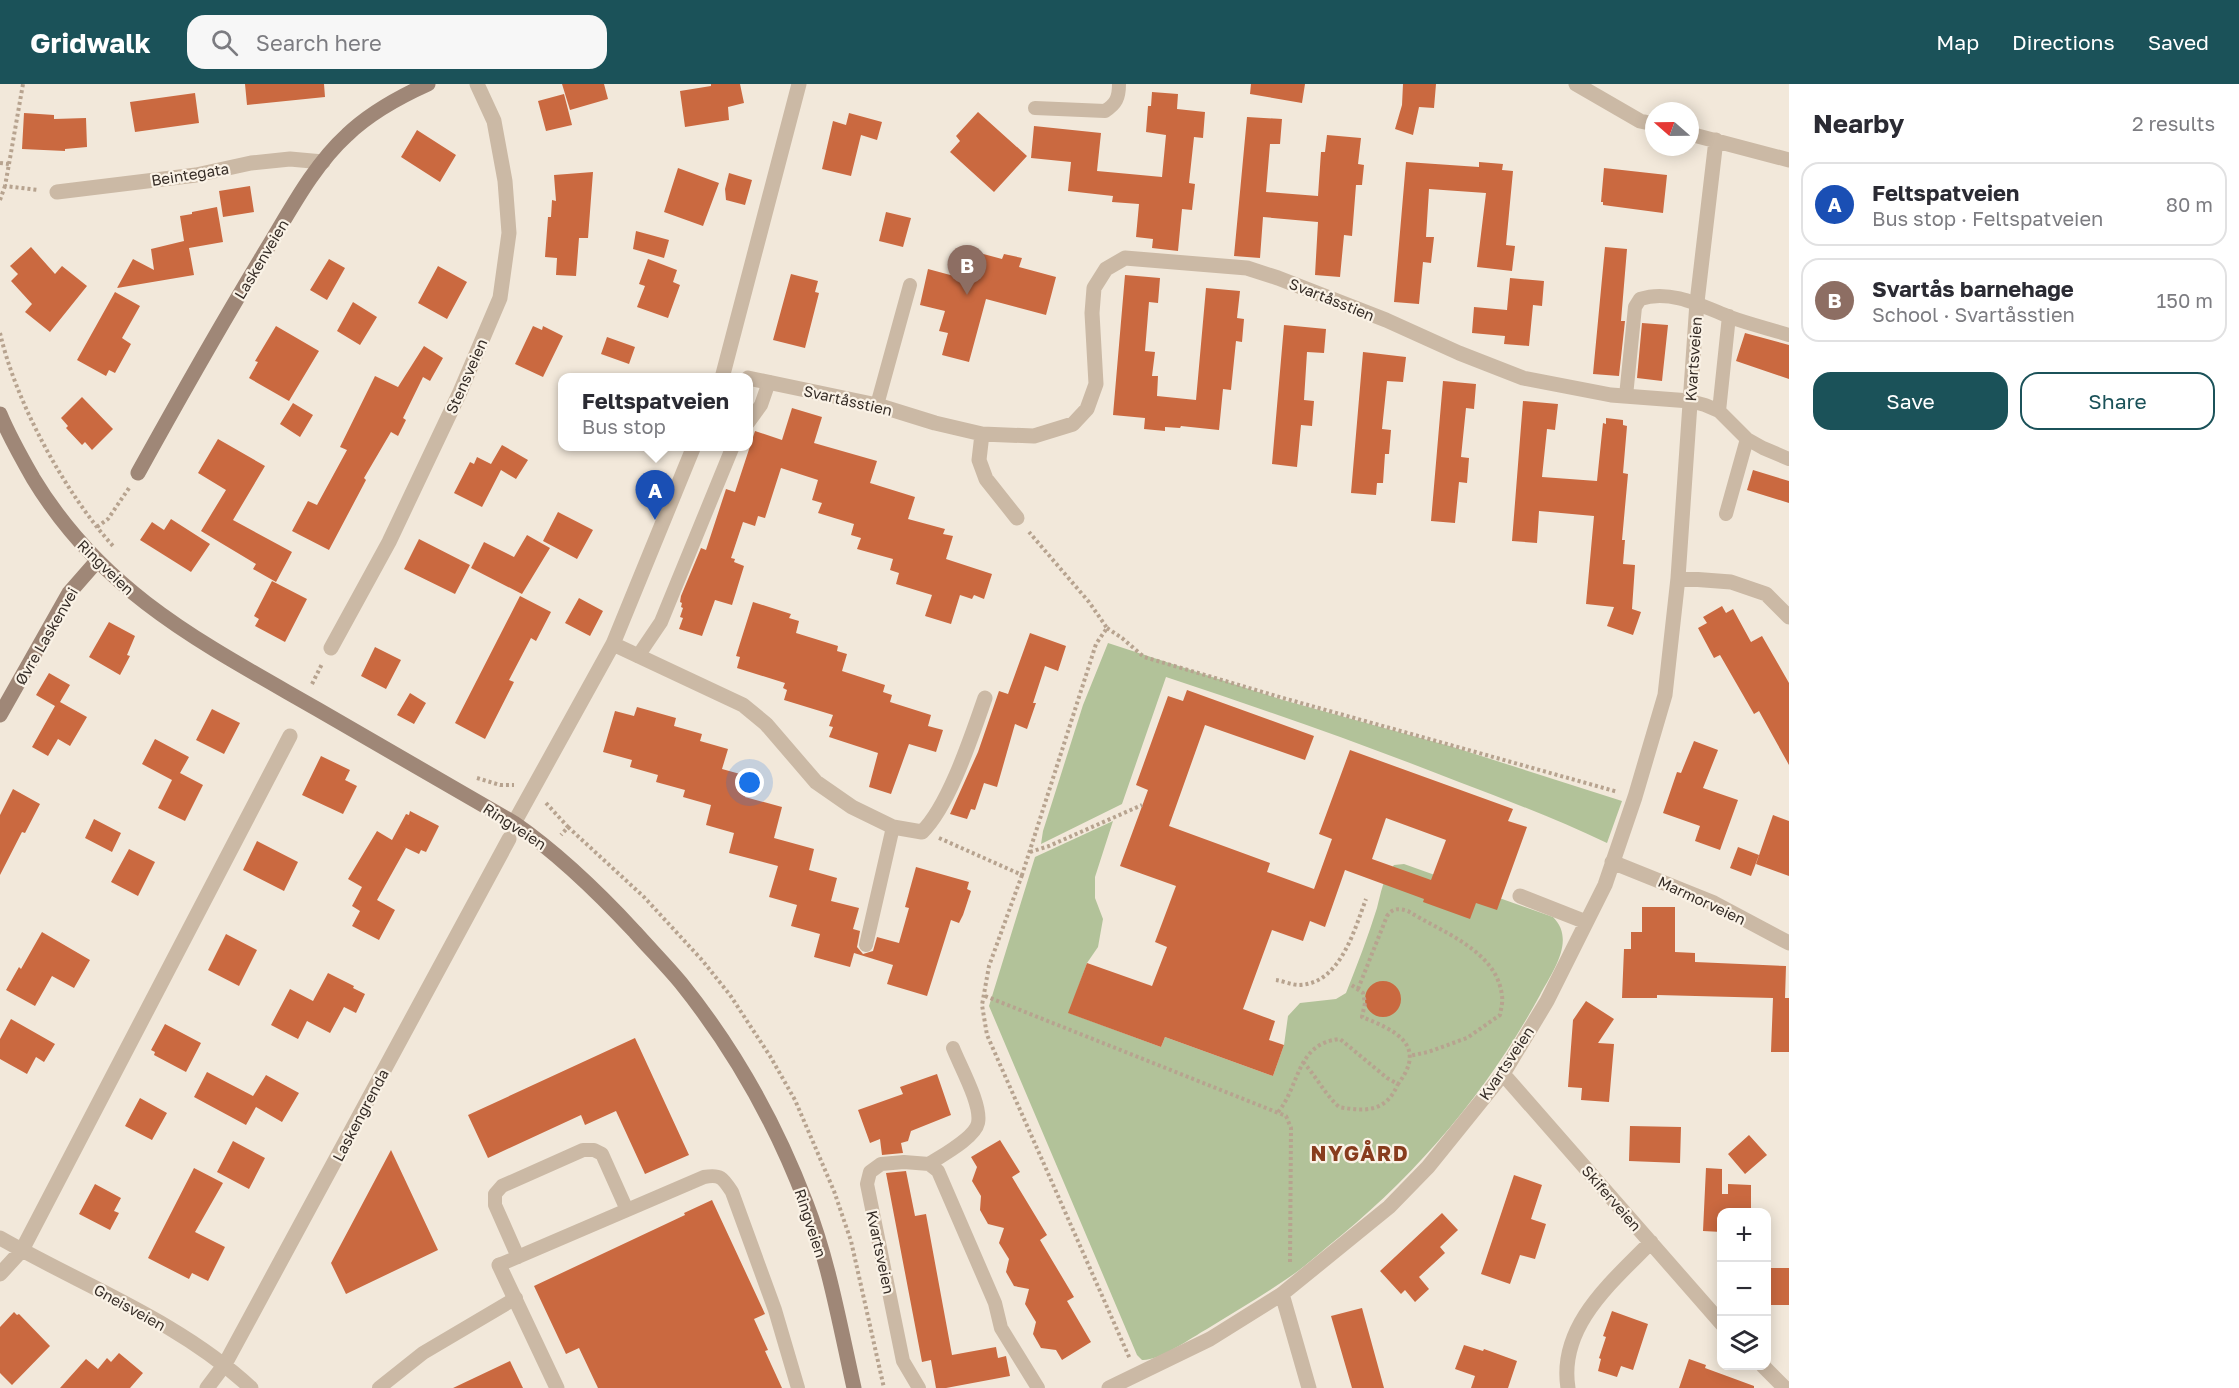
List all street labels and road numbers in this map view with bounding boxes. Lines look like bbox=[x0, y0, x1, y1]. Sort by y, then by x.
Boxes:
street label: Beintegata bbox=[150, 159, 230, 189]
street label: Laskenveien bbox=[230, 216, 292, 302]
street label: Svartåsstien bbox=[1287, 274, 1377, 324]
street label: Kvartsveien bbox=[1681, 316, 1705, 402]
street label: Stensveien bbox=[442, 336, 490, 416]
street label: Svartåsstien bbox=[802, 381, 894, 419]
street label: Ringveien bbox=[74, 536, 138, 598]
street label: Øvre Laskenvei bbox=[11, 584, 81, 688]
street label: Ringveien bbox=[480, 799, 550, 853]
street label: Marmorveien bbox=[1655, 872, 1749, 928]
street label: Kvartsveien bbox=[1475, 1023, 1537, 1103]
street label: Laskengrenda bbox=[328, 1066, 392, 1164]
street label: Skiferveien bbox=[1579, 1161, 1645, 1235]
street label: Ringveien bbox=[791, 1186, 831, 1260]
street label: Kvartsveien bbox=[863, 1209, 899, 1295]
street label: Gneisveien bbox=[91, 1280, 169, 1334]

